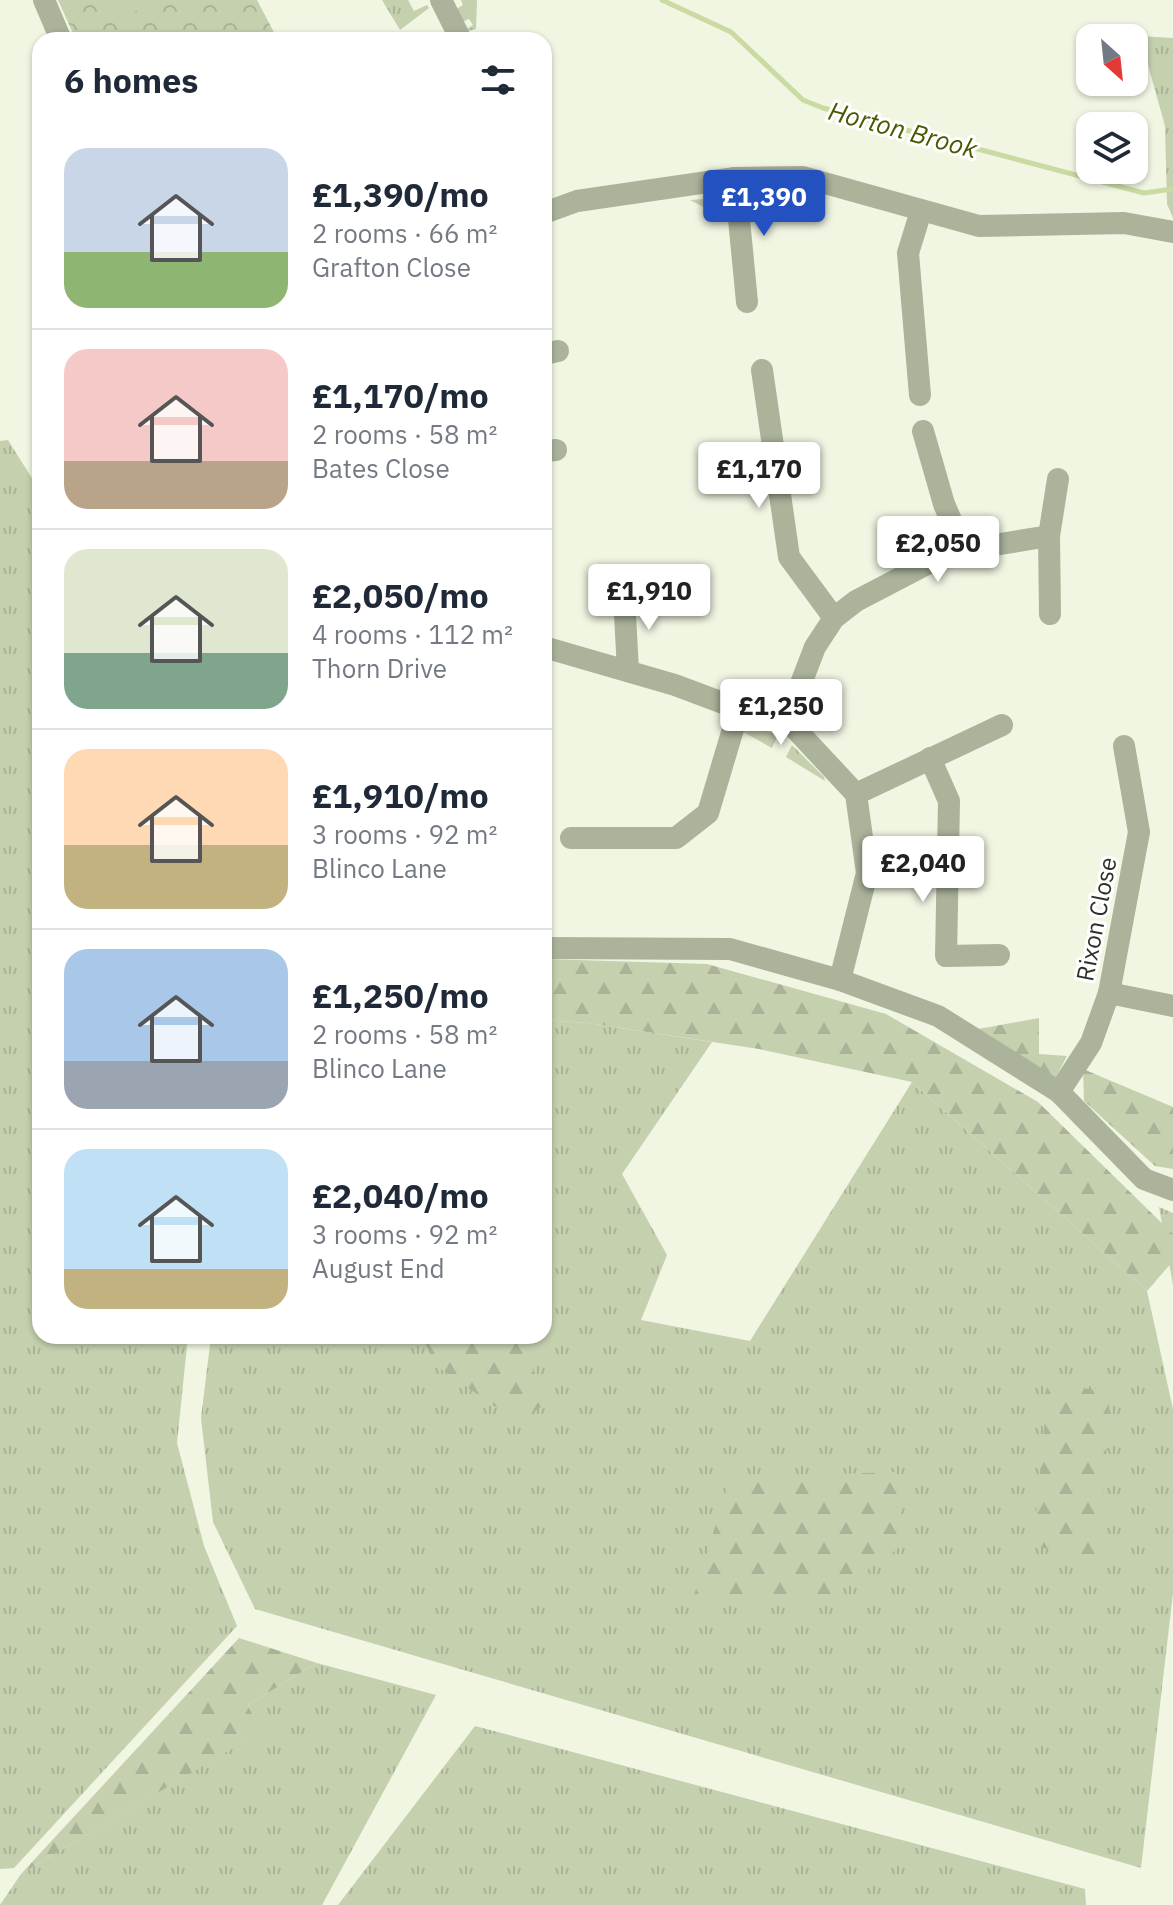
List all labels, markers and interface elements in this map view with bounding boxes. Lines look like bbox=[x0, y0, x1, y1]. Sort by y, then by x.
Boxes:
north arrow bbox=[1076, 24, 1148, 96]
map controls bbox=[1076, 24, 1148, 184]
text: 6 homes bbox=[64, 58, 199, 102]
icon: filters bbox=[476, 58, 520, 102]
water label: Horton Brook bbox=[825, 93, 982, 165]
button: layers bbox=[1076, 112, 1148, 184]
pin: £1,390 bbox=[699, 170, 829, 238]
text: £1,390/mo bbox=[312, 172, 489, 216]
text: £1,390 bbox=[721, 179, 807, 213]
icon: home bbox=[128, 180, 224, 276]
text: 2 rooms · 66 m² bbox=[312, 216, 497, 250]
text: Grafton Close bbox=[312, 250, 471, 284]
text: £1,170/mo bbox=[312, 373, 489, 417]
icon: home bbox=[128, 381, 224, 477]
text: 2 rooms · 58 m² bbox=[312, 417, 497, 451]
pin: £1,170 bbox=[694, 442, 824, 510]
text: Bates Close bbox=[312, 451, 450, 485]
text: £1,170 bbox=[716, 451, 802, 485]
pin: £2,050 bbox=[873, 516, 1003, 584]
text: £2,050 bbox=[895, 525, 981, 559]
pin: £1,910 bbox=[584, 564, 714, 632]
text: £2,050/mo bbox=[312, 573, 489, 617]
text: £1,910 bbox=[606, 573, 692, 607]
icon: home bbox=[128, 581, 224, 677]
text: 4 rooms · 112 m² bbox=[312, 617, 513, 651]
text: Thorn Drive bbox=[312, 651, 447, 685]
pin: £1,250 bbox=[716, 679, 846, 747]
text: £1,250 bbox=[738, 688, 824, 722]
text: £1,910/mo bbox=[312, 773, 489, 817]
icon: home bbox=[128, 781, 224, 877]
text: 3 rooms · 92 m² bbox=[312, 817, 497, 851]
pin: £2,040 bbox=[858, 836, 988, 904]
text: £2,040 bbox=[880, 845, 966, 879]
text: Blinco Lane bbox=[312, 851, 447, 885]
street label: Rixon Close bbox=[1068, 854, 1124, 984]
text: £1,250/mo bbox=[312, 973, 489, 1017]
icon: home bbox=[128, 981, 224, 1077]
text: 2 rooms · 58 m² bbox=[312, 1017, 497, 1051]
text: Blinco Lane bbox=[312, 1051, 447, 1085]
text: £2,040/mo bbox=[312, 1173, 489, 1217]
icon: home bbox=[128, 1181, 224, 1277]
text: 3 rooms · 92 m² bbox=[312, 1217, 497, 1251]
text: August End bbox=[312, 1251, 445, 1285]

